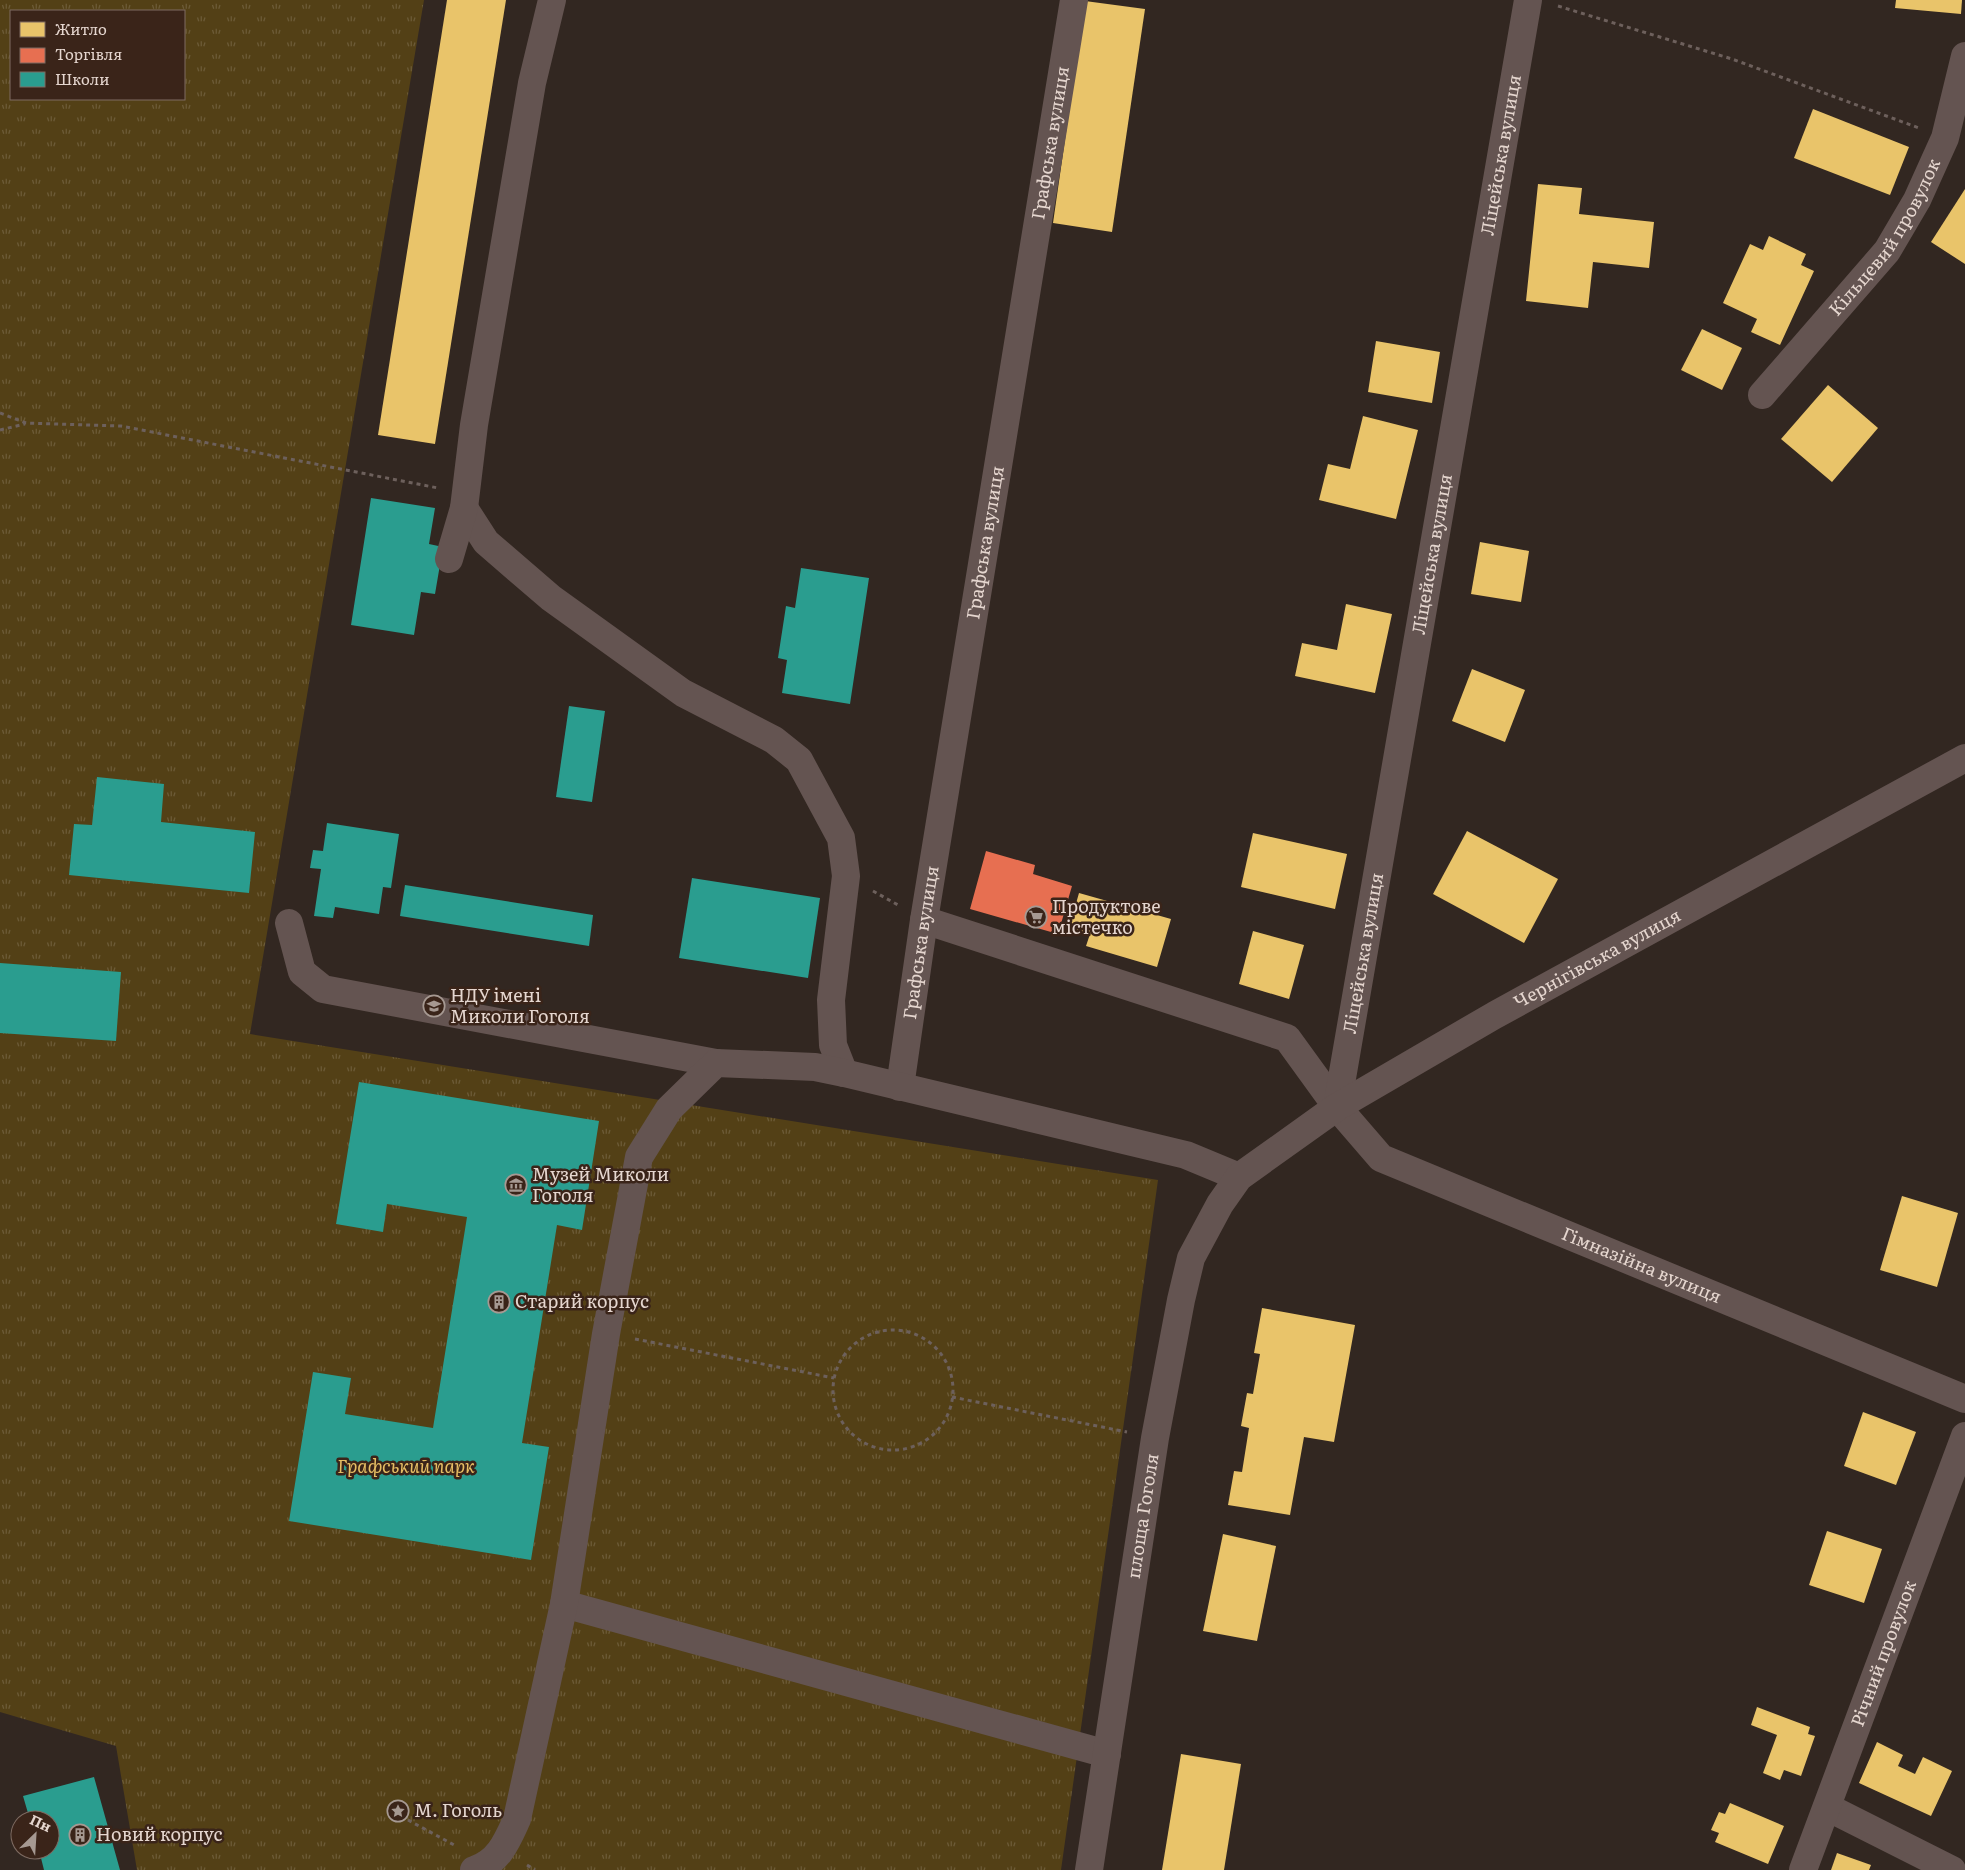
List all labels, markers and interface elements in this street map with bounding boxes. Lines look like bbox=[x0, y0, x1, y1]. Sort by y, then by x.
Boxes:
legend bbox=[10, 10, 185, 100]
text: Житло bbox=[55, 17, 107, 40]
text: Торгівля bbox=[55, 42, 122, 65]
street label: Графська вулиця bbox=[1023, 64, 1075, 221]
text: Школи bbox=[55, 67, 109, 90]
street label: Ліцейська вулиця bbox=[1473, 72, 1527, 237]
street label: Кільцевий провулок bbox=[1821, 153, 1946, 321]
street label: Графська вулиця bbox=[958, 464, 1010, 621]
street label: Ліцейська вулиця bbox=[1404, 471, 1458, 636]
street label: Графська вулиця bbox=[895, 863, 945, 1021]
street label: Ліцейська вулиця bbox=[1335, 871, 1389, 1035]
place label: Продуктове містечко bbox=[1052, 892, 1161, 940]
street label: Чернігівська вулиця bbox=[1508, 901, 1685, 1014]
supermarket icon: Продуктове містечко bbox=[1024, 905, 1048, 929]
place label: НДУ імені Миколи Гоголя bbox=[450, 981, 590, 1029]
school or university icon: НДУ імені Миколи Гоголя bbox=[422, 994, 446, 1018]
place label: Музей Миколи Гоголя bbox=[532, 1160, 669, 1208]
museum icon: Музей Миколи Гоголя bbox=[504, 1173, 528, 1197]
street label: Гімназійна вулиця bbox=[1558, 1219, 1726, 1309]
place label: Старий корпус bbox=[515, 1287, 649, 1314]
building icon: Старий корпус bbox=[487, 1290, 511, 1314]
street label: площа Гоголя bbox=[1119, 1451, 1164, 1580]
park label: Графський парк bbox=[337, 1452, 475, 1479]
street label: Річний провулок bbox=[1843, 1576, 1922, 1730]
place label: М. Гоголь bbox=[414, 1796, 502, 1823]
place icon: М. Гоголь bbox=[386, 1799, 410, 1823]
text: Пн bbox=[27, 1809, 55, 1836]
north arrow bbox=[10, 1810, 60, 1860]
place label: Новий корпус bbox=[96, 1820, 222, 1847]
building icon: Новий корпус bbox=[68, 1823, 92, 1847]

